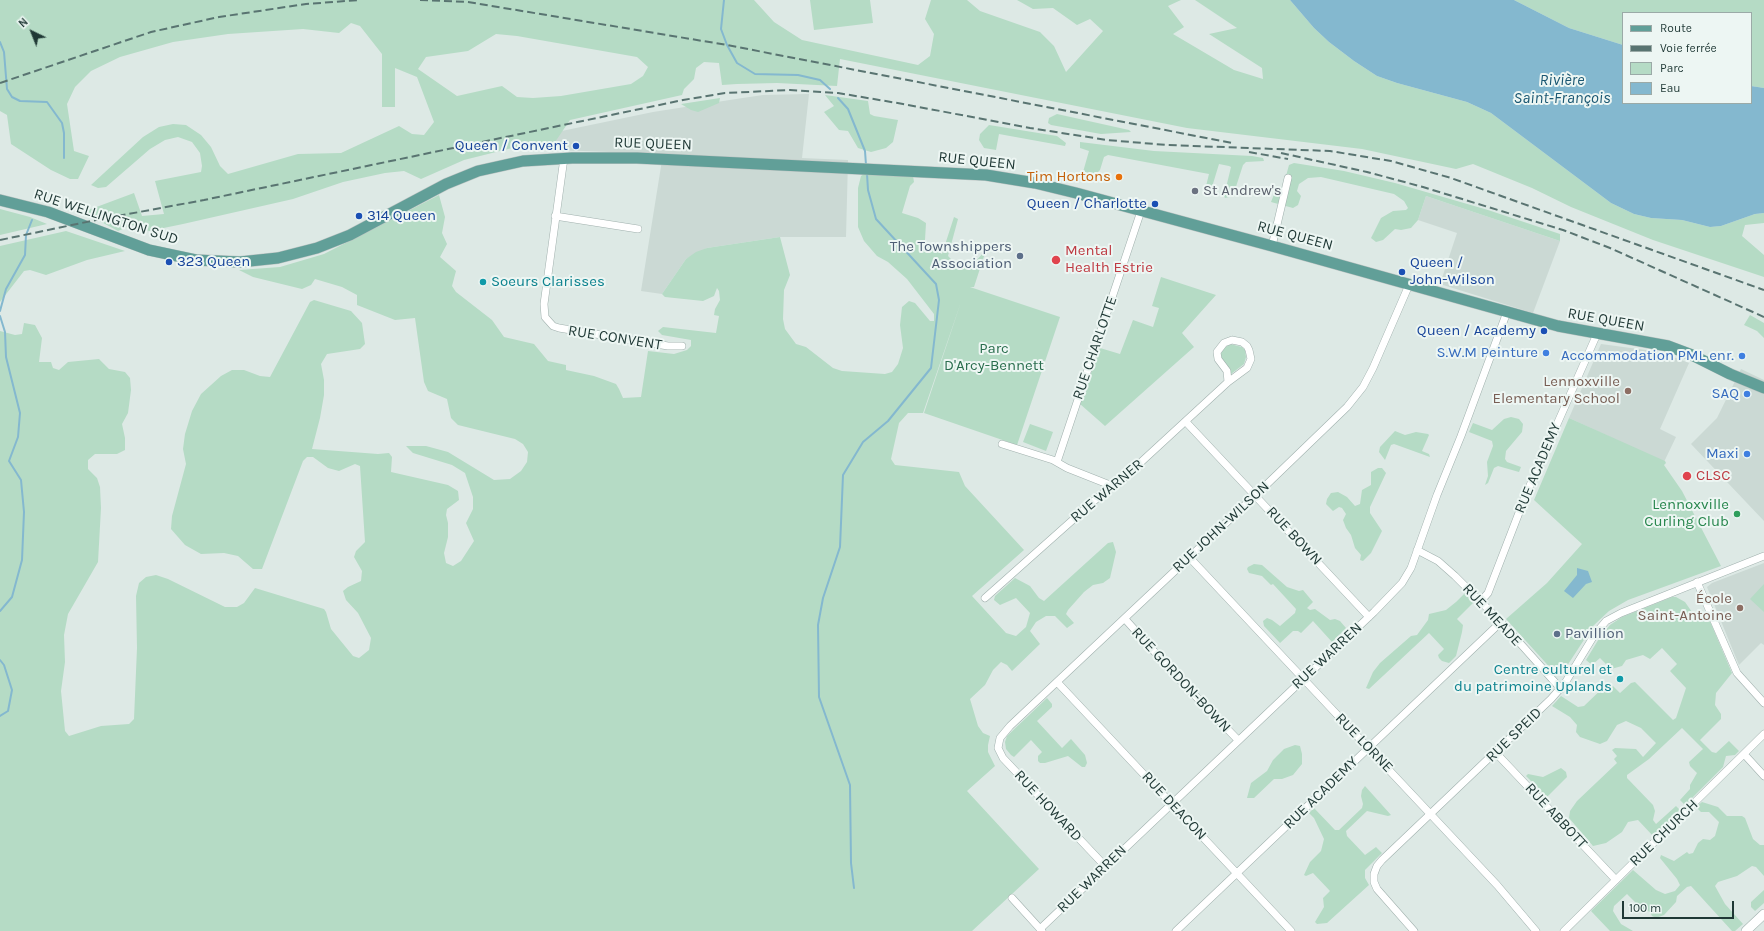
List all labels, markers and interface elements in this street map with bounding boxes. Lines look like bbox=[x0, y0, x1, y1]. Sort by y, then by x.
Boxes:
north arrow bbox=[12, 12, 52, 52]
legend bbox=[1622, 12, 1752, 104]
text: N bbox=[16, 15, 31, 30]
text: Route bbox=[1660, 21, 1692, 35]
text: Voie ferrée bbox=[1660, 41, 1717, 55]
text: Parc bbox=[1660, 61, 1684, 75]
water label: Rivière Saint-François bbox=[1513, 70, 1611, 108]
text: Eau bbox=[1660, 81, 1681, 95]
street label: RUE QUEEN bbox=[614, 134, 692, 154]
place label: Queen / Convent bbox=[455, 137, 568, 155]
marker: Queen / Convent bbox=[571, 141, 581, 151]
street label: RUE QUEEN bbox=[937, 148, 1017, 174]
place label: Tim Hortons bbox=[1027, 168, 1111, 186]
marker: Tim Hortons bbox=[1114, 172, 1124, 182]
place label: St Andrew's bbox=[1203, 182, 1282, 200]
street label: RUE WELLINGTON SUD bbox=[32, 185, 180, 249]
marker: St Andrew's bbox=[1190, 186, 1200, 196]
place label: Queen / Charlotte bbox=[1027, 195, 1147, 213]
marker: Queen / Charlotte bbox=[1150, 199, 1160, 209]
place label: 314 Queen bbox=[367, 207, 436, 225]
marker: 314 Queen bbox=[354, 211, 364, 221]
street label: RUE QUEEN bbox=[1255, 217, 1335, 255]
place label: The Townshippers Association bbox=[890, 238, 1012, 273]
place label: Mental Health Estrie bbox=[1065, 242, 1153, 277]
marker: The Townshippers Association bbox=[1015, 251, 1025, 261]
place label: 323 Queen bbox=[177, 253, 250, 271]
marker: Mental Health Estrie bbox=[1050, 254, 1062, 266]
place label: Queen / John-Wilson bbox=[1410, 254, 1495, 289]
marker: 323 Queen bbox=[164, 257, 174, 267]
marker: Queen / John-Wilson bbox=[1397, 267, 1407, 277]
place label: Soeurs Clarisses bbox=[491, 273, 605, 291]
marker: Soeurs Clarisses bbox=[478, 277, 488, 287]
street label: RUE CHARLOTTE bbox=[1069, 294, 1121, 402]
street label: RUE QUEEN bbox=[1566, 304, 1646, 336]
street label: RUE CONVENT bbox=[567, 322, 663, 354]
place label: Queen / Academy bbox=[1417, 322, 1536, 340]
marker: Queen / Academy bbox=[1539, 326, 1549, 336]
park label: Parc D'Arcy-Bennett bbox=[944, 340, 1044, 375]
place label: S.W.M Peinture bbox=[1437, 344, 1538, 362]
place label: Accommodation PML enr. bbox=[1561, 347, 1734, 365]
marker: S.W.M Peinture bbox=[1541, 348, 1551, 358]
marker: Accommodation PML enr. bbox=[1737, 351, 1747, 361]
place label: Lennoxville Elementary School bbox=[1493, 373, 1620, 408]
place label: SAQ bbox=[1712, 385, 1739, 403]
marker: Lennoxville Elementary School bbox=[1623, 386, 1633, 396]
marker: SAQ bbox=[1742, 389, 1752, 399]
street label: RUE ACADEMY bbox=[1511, 420, 1565, 516]
place label: Maxi bbox=[1706, 445, 1739, 463]
marker: Maxi bbox=[1742, 449, 1752, 459]
street label: RUE WARNER bbox=[1067, 455, 1147, 527]
place label: CLSC bbox=[1696, 467, 1730, 485]
marker: CLSC bbox=[1681, 470, 1693, 482]
street label: RUE JOHN-WILSON bbox=[1169, 478, 1273, 576]
place label: Lennoxville Curling Club bbox=[1644, 496, 1729, 531]
street label: RUE BOWN bbox=[1262, 503, 1326, 569]
marker: Lennoxville Curling Club bbox=[1732, 509, 1742, 519]
street label: RUE MEADE bbox=[1458, 580, 1526, 650]
place label: École Saint-Antoine bbox=[1638, 590, 1732, 625]
marker: École Saint-Antoine bbox=[1735, 603, 1745, 613]
street label: RUE WARREN bbox=[1288, 619, 1366, 693]
street label: RUE GORDON-BOWN bbox=[1128, 624, 1234, 736]
place label: Pavillion bbox=[1565, 625, 1624, 643]
marker: Pavillion bbox=[1552, 629, 1562, 639]
place label: Centre culturel et du patrimoine Uplands bbox=[1454, 661, 1612, 696]
marker: Centre culturel et du patrimoine Uplands bbox=[1615, 674, 1625, 684]
street label: RUE SPEID bbox=[1482, 704, 1546, 766]
street label: RUE LORNE bbox=[1331, 710, 1397, 776]
street label: RUE ACADEMY bbox=[1280, 753, 1362, 833]
street label: RUE HOWARD bbox=[1010, 766, 1086, 846]
street label: RUE DEACON bbox=[1138, 768, 1210, 844]
street label: RUE ABBOTT bbox=[1521, 780, 1591, 852]
street label: RUE CHURCH bbox=[1626, 796, 1702, 870]
street label: RUE WARREN bbox=[1054, 841, 1130, 917]
scale bar bbox=[1624, 893, 1736, 919]
text: 100 m bbox=[1629, 901, 1661, 915]

